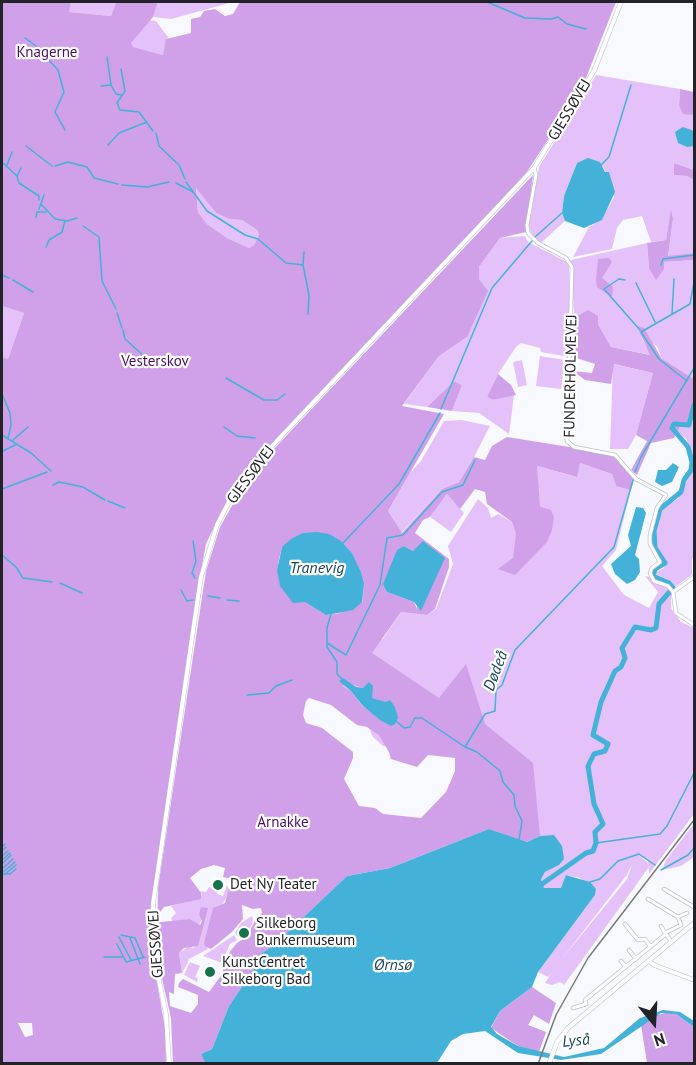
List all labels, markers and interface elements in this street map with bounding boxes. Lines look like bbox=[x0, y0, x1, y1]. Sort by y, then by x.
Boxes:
park label: Knagerne bbox=[17, 44, 77, 62]
street label: GJESSØVEJ bbox=[545, 76, 595, 144]
street label: FUNDERHOLMEVEJ bbox=[561, 314, 581, 438]
park label: Vesterskov bbox=[121, 353, 189, 371]
street label: GJESSØVEJ bbox=[223, 442, 279, 508]
water label: Tranevig bbox=[290, 558, 344, 578]
water label: Dødeå bbox=[480, 648, 512, 694]
park label: Arnakke bbox=[257, 814, 309, 832]
place label: Det Ny Teater bbox=[230, 876, 317, 894]
marker: Det Ny Teater bbox=[211, 878, 225, 892]
street label: GJESSØVEJ bbox=[145, 909, 167, 979]
place label: Silkeborg Bunkermuseum bbox=[256, 915, 355, 950]
marker: Silkeborg Bunkermuseum bbox=[237, 926, 251, 940]
place label: KunstCentret Silkeborg Bad bbox=[222, 954, 311, 989]
water label: Ørnsø bbox=[374, 955, 412, 975]
marker: KunstCentret Silkeborg Bad bbox=[203, 965, 217, 979]
north arrow bbox=[624, 993, 684, 1053]
text: N bbox=[651, 1029, 668, 1051]
water label: Lyså bbox=[561, 1030, 591, 1052]

